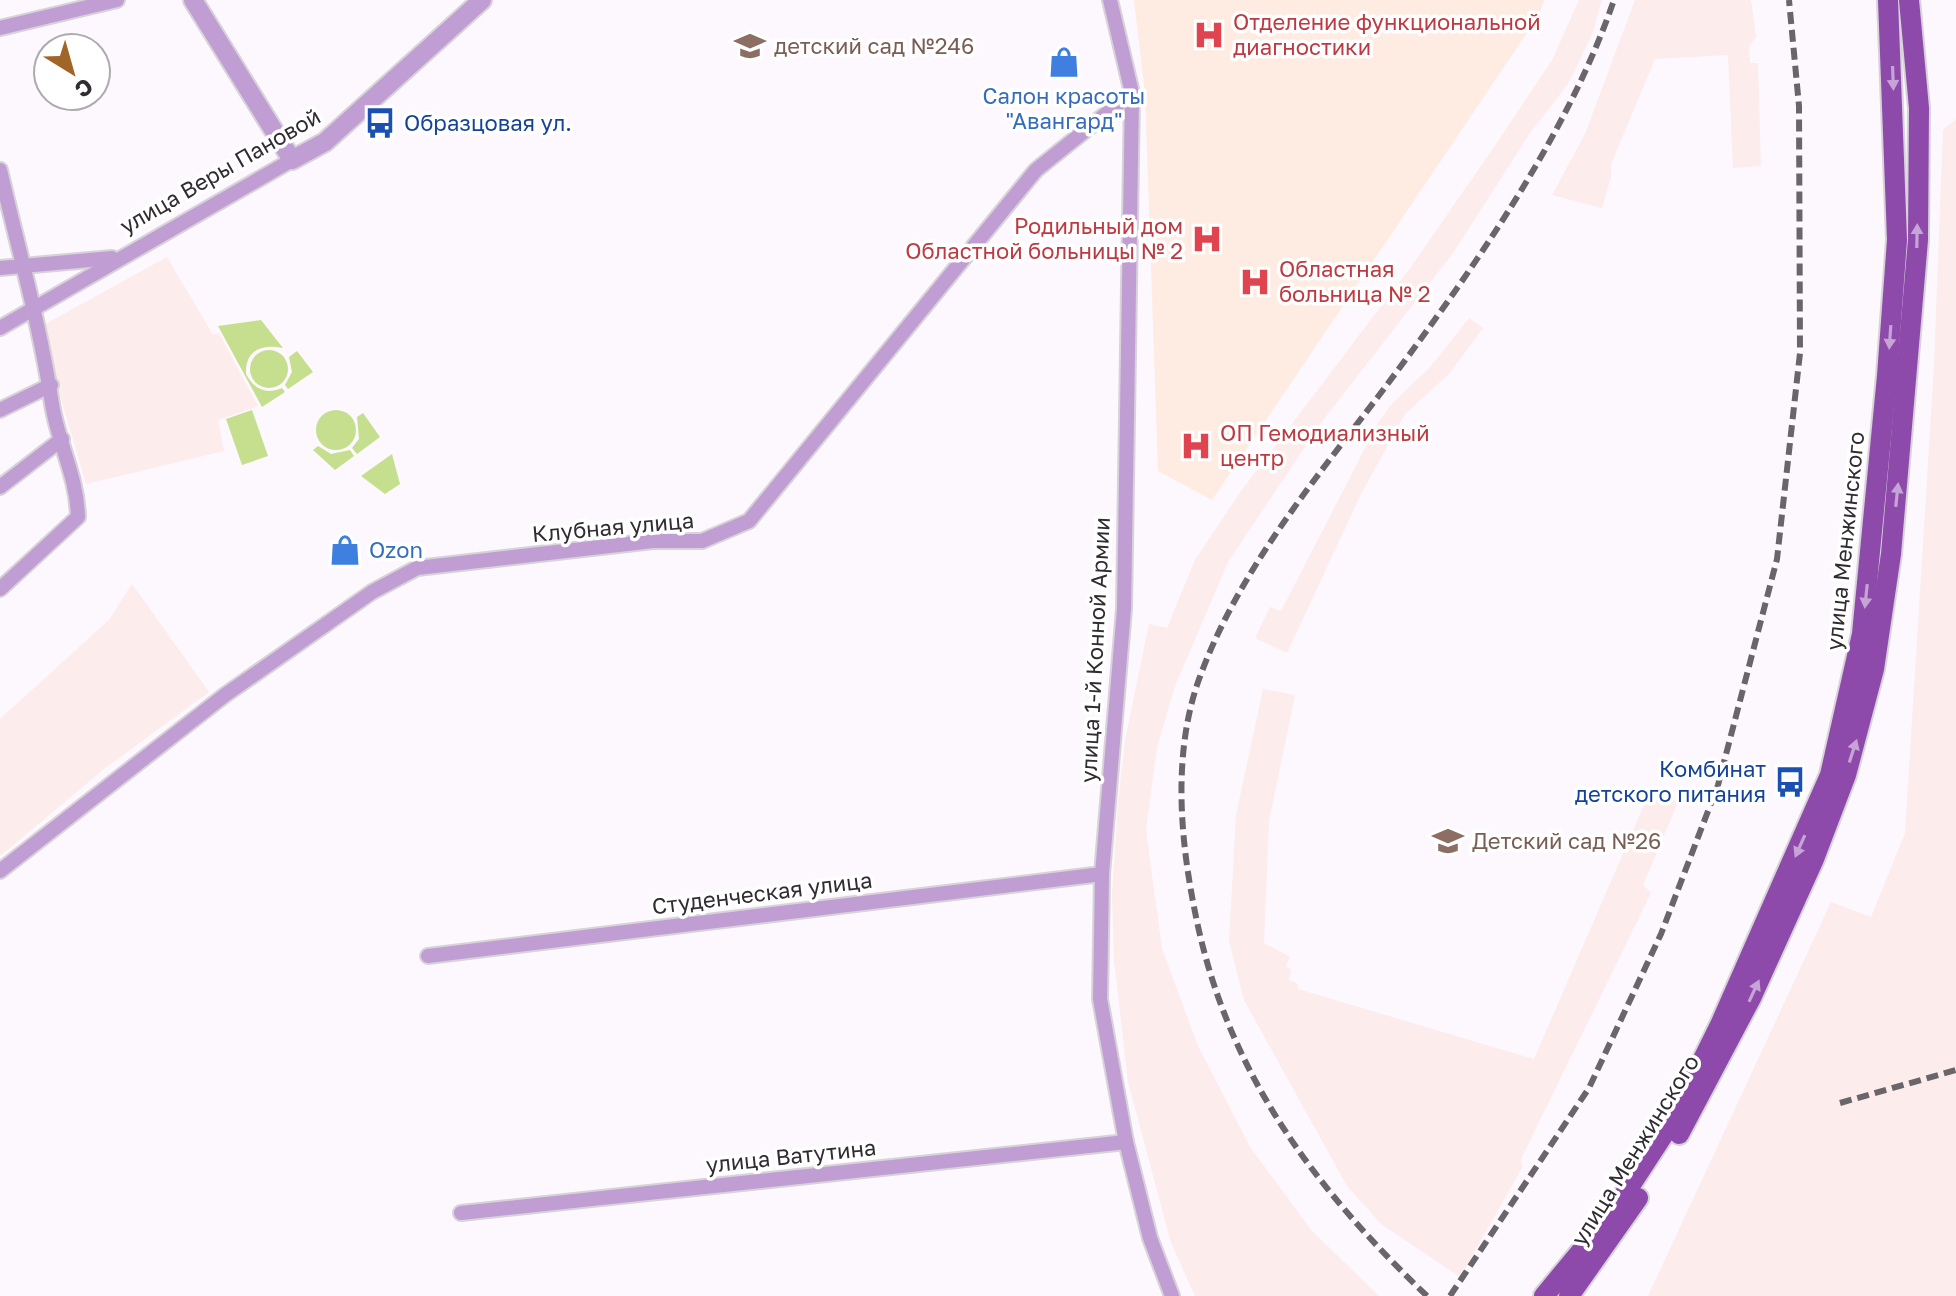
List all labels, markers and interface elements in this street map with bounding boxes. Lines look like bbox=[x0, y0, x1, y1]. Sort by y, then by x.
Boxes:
place label: Отделение функциональной диагностики bbox=[1233, 8, 1541, 60]
hospital icon: Отделение функциональной диагностики bbox=[1192, 18, 1226, 52]
school or university icon: детский сад №246 bbox=[733, 29, 767, 63]
north arrow bbox=[32, 32, 112, 112]
place label: детский сад №246 bbox=[774, 32, 974, 59]
shop icon: Салон красоты "Авангард" bbox=[1047, 45, 1081, 79]
one-way arrow bbox=[1887, 66, 1900, 91]
text: С bbox=[70, 73, 99, 104]
place label: Салон красоты "Авангард" bbox=[983, 82, 1145, 134]
street label: улица Веры Пановой bbox=[115, 102, 325, 239]
bus stop icon: Образцовая ул. bbox=[363, 106, 397, 140]
place label: Образцовая ул. bbox=[404, 109, 572, 136]
place label: Родильный дом Областной больницы № 2 bbox=[905, 212, 1183, 264]
hospital icon: Родильный дом Областной больницы № 2 bbox=[1190, 222, 1224, 256]
one-way arrow bbox=[1911, 223, 1924, 248]
place label: Областная больница № 2 bbox=[1279, 255, 1430, 307]
hospital icon: Областная больница № 2 bbox=[1238, 265, 1272, 299]
one-way arrow bbox=[1883, 325, 1896, 350]
place label: ОП Гемодиализный центр bbox=[1220, 419, 1430, 471]
hospital icon: ОП Гемодиализный центр bbox=[1179, 429, 1213, 463]
street label: улица Менжинского bbox=[1820, 430, 1869, 652]
one-way arrow bbox=[1891, 482, 1904, 507]
street label: Клубная улица bbox=[531, 506, 695, 547]
street label: улица 1-й Конной Армии bbox=[1074, 516, 1115, 783]
shop icon: Ozon bbox=[328, 533, 362, 567]
place label: Ozon bbox=[369, 536, 423, 563]
one-way arrow bbox=[1859, 584, 1872, 609]
one-way arrow bbox=[1848, 738, 1860, 762]
place label: Комбинат детского питания bbox=[1575, 755, 1766, 807]
bus stop icon: Комбинат детского питания bbox=[1773, 765, 1807, 799]
school or university icon: Детский сад №26 bbox=[1431, 824, 1465, 858]
place label: Детский сад №26 bbox=[1472, 827, 1661, 854]
one-way arrow bbox=[1793, 834, 1806, 858]
street label: Студенческая улица bbox=[650, 866, 874, 919]
one-way arrow bbox=[1747, 979, 1761, 1002]
street label: улица Менжинского bbox=[1565, 1049, 1704, 1250]
street label: улица Ватутина bbox=[705, 1133, 877, 1178]

